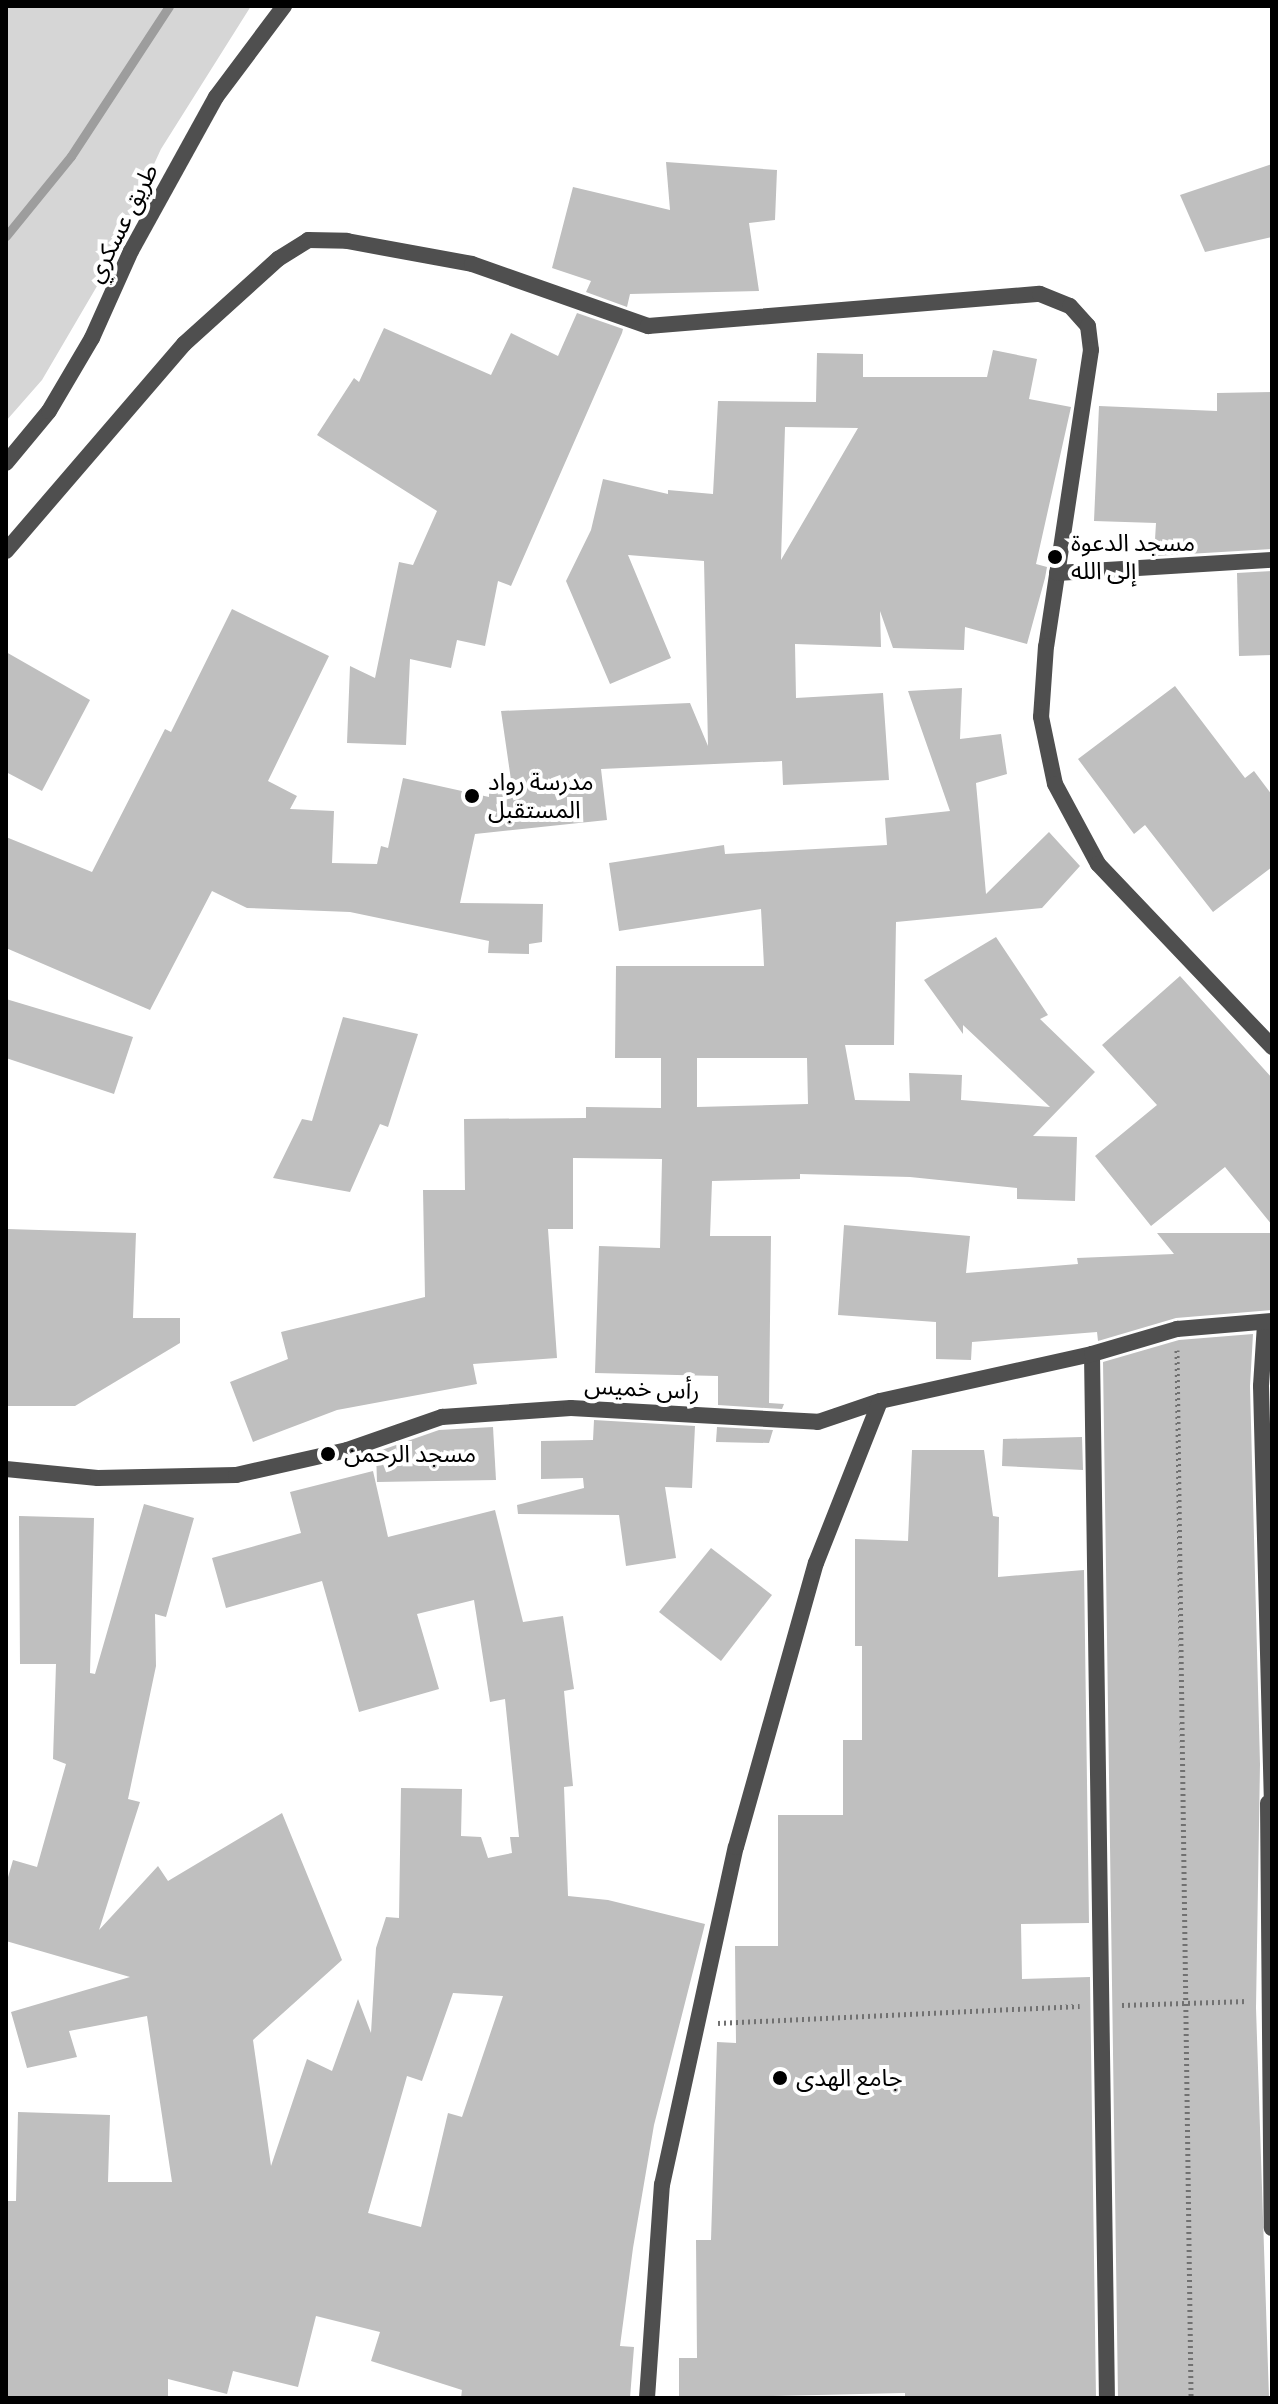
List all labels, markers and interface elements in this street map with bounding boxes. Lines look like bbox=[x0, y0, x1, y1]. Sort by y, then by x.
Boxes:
street label: طريق عسكري bbox=[80, 159, 164, 287]
place label: مسجد الدعوة إلى الله bbox=[1071, 529, 1195, 585]
marker: مسجد الدعوة إلى الله bbox=[1046, 548, 1064, 566]
place label: مدرسة رواد المستقبل bbox=[488, 768, 594, 824]
marker: مدرسة رواد المستقبل bbox=[463, 787, 481, 805]
street label: رأس خميس bbox=[584, 1371, 700, 1405]
place label: مسجد الرحمن bbox=[344, 1440, 476, 1468]
marker: مسجد الرحمن bbox=[319, 1445, 337, 1463]
place label: جامع الهدى bbox=[796, 2064, 903, 2092]
marker: جامع الهدى bbox=[771, 2069, 789, 2087]

